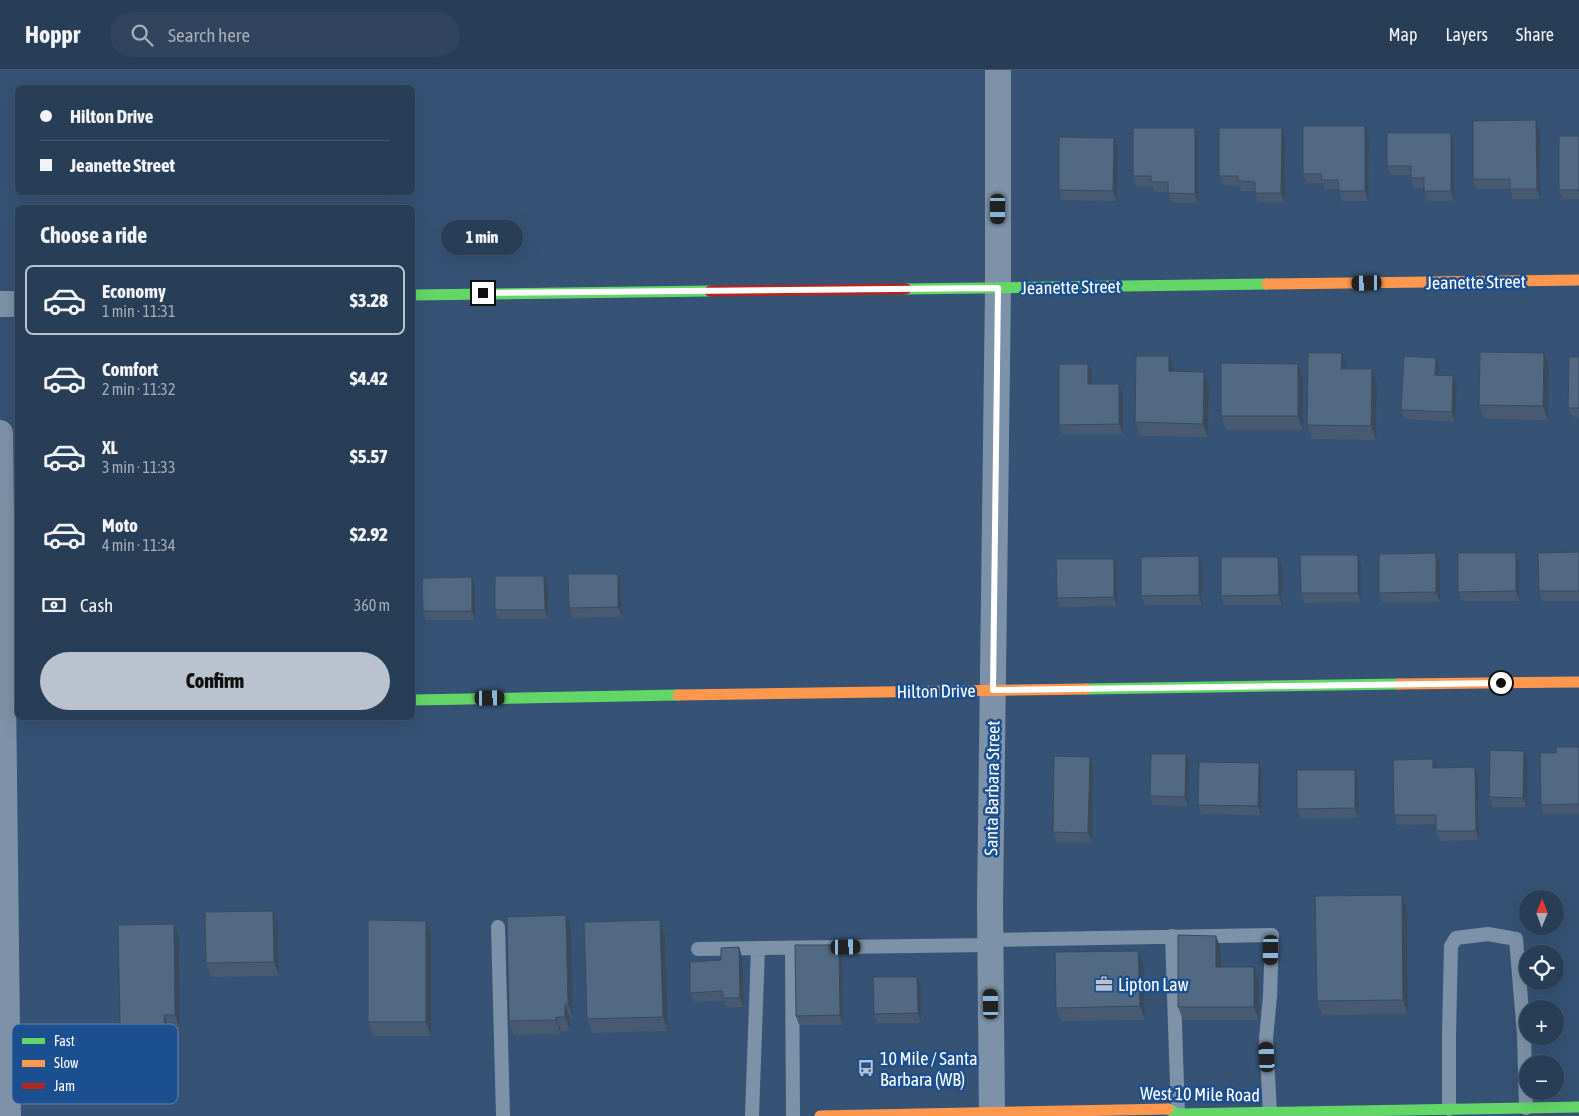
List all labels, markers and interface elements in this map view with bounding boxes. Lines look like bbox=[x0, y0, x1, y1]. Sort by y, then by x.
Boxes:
search box bbox=[110, 12, 460, 57]
text: Hoppr bbox=[25, 21, 80, 48]
icon: search bbox=[128, 21, 156, 49]
text: Search here bbox=[168, 24, 250, 46]
text: Map bbox=[1388, 24, 1417, 45]
text: Layers bbox=[1445, 24, 1488, 45]
text: Share bbox=[1516, 24, 1554, 45]
text: Hilton Drive bbox=[70, 105, 153, 127]
text: Jeanette Street bbox=[70, 154, 175, 176]
car bbox=[990, 194, 1005, 224]
callout: 1 min bbox=[442, 220, 524, 256]
text: Choose a ride bbox=[40, 222, 147, 248]
text: 1 min bbox=[466, 228, 498, 246]
street label: Jeanette Street bbox=[1426, 271, 1526, 293]
car bbox=[1351, 275, 1382, 291]
street label: Jeanette Street bbox=[1021, 276, 1121, 298]
icon: car bbox=[42, 278, 87, 323]
text: Economy bbox=[102, 280, 166, 302]
route end bbox=[472, 282, 494, 304]
text: $3.28 bbox=[350, 289, 388, 311]
text: 1 min · 11:31 bbox=[102, 302, 175, 320]
icon: car bbox=[42, 356, 87, 401]
text: Comfort bbox=[102, 358, 158, 380]
text: $4.42 bbox=[350, 367, 388, 389]
text: 2 min · 11:32 bbox=[102, 380, 175, 398]
icon: car bbox=[42, 434, 87, 479]
text: XL bbox=[102, 436, 118, 458]
text: $5.57 bbox=[350, 445, 388, 467]
text: 3 min · 11:33 bbox=[102, 458, 175, 476]
icon: car bbox=[42, 512, 87, 557]
text: Moto bbox=[102, 514, 138, 536]
text: $2.92 bbox=[350, 523, 388, 545]
text: 4 min · 11:34 bbox=[102, 536, 175, 554]
icon: cash bbox=[40, 591, 68, 619]
text: Cash bbox=[80, 594, 113, 616]
text: 360 m bbox=[354, 596, 390, 614]
button: Confirm bbox=[40, 652, 390, 710]
route start bbox=[1490, 672, 1512, 694]
street label: Hilton Drive bbox=[896, 680, 976, 702]
car bbox=[474, 690, 505, 706]
street label: Santa Barbara Street bbox=[980, 720, 1004, 856]
north arrow bbox=[1519, 890, 1564, 935]
map controls bbox=[1519, 890, 1564, 1100]
car bbox=[1263, 935, 1278, 965]
car bbox=[830, 939, 861, 955]
button: locate bbox=[1519, 945, 1564, 990]
office icon: Lipton Law bbox=[1094, 974, 1114, 994]
place label: Lipton Law bbox=[1118, 974, 1189, 995]
car bbox=[983, 989, 998, 1019]
button: + bbox=[1519, 1000, 1564, 1045]
legend bbox=[12, 1024, 178, 1104]
text: Fast bbox=[54, 1033, 75, 1049]
car bbox=[1258, 1042, 1275, 1072]
place label: 10 Mile / Santa Barbara (WB) bbox=[880, 1048, 978, 1090]
text: Slow bbox=[54, 1055, 79, 1071]
button: − bbox=[1519, 1055, 1564, 1100]
bus stop icon: 10 Mile / Santa Barbara (WB) bbox=[856, 1058, 876, 1078]
text: Jam bbox=[54, 1078, 75, 1094]
street label: West 10 Mile Road bbox=[1140, 1082, 1260, 1106]

